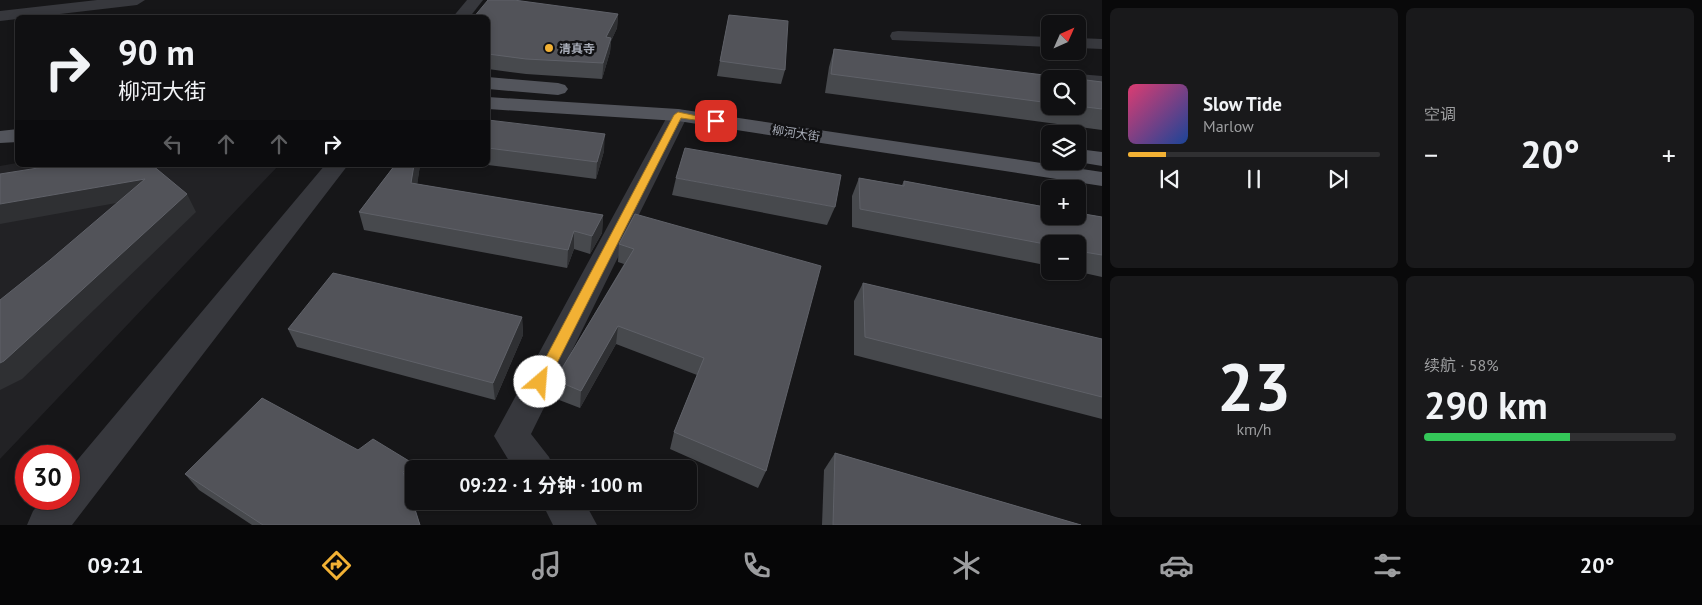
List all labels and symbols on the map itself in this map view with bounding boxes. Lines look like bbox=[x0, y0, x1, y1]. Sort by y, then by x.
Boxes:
north arrow bbox=[1041, 15, 1086, 60]
place label: 清真寺 bbox=[559, 41, 595, 56]
marker: 清真寺 bbox=[543, 42, 555, 54]
pin bbox=[695, 100, 737, 142]
street label: 柳河大街 bbox=[771, 122, 821, 144]
position arrow bbox=[513, 355, 565, 407]
speed limit sign: 30 bbox=[15, 445, 80, 510]

